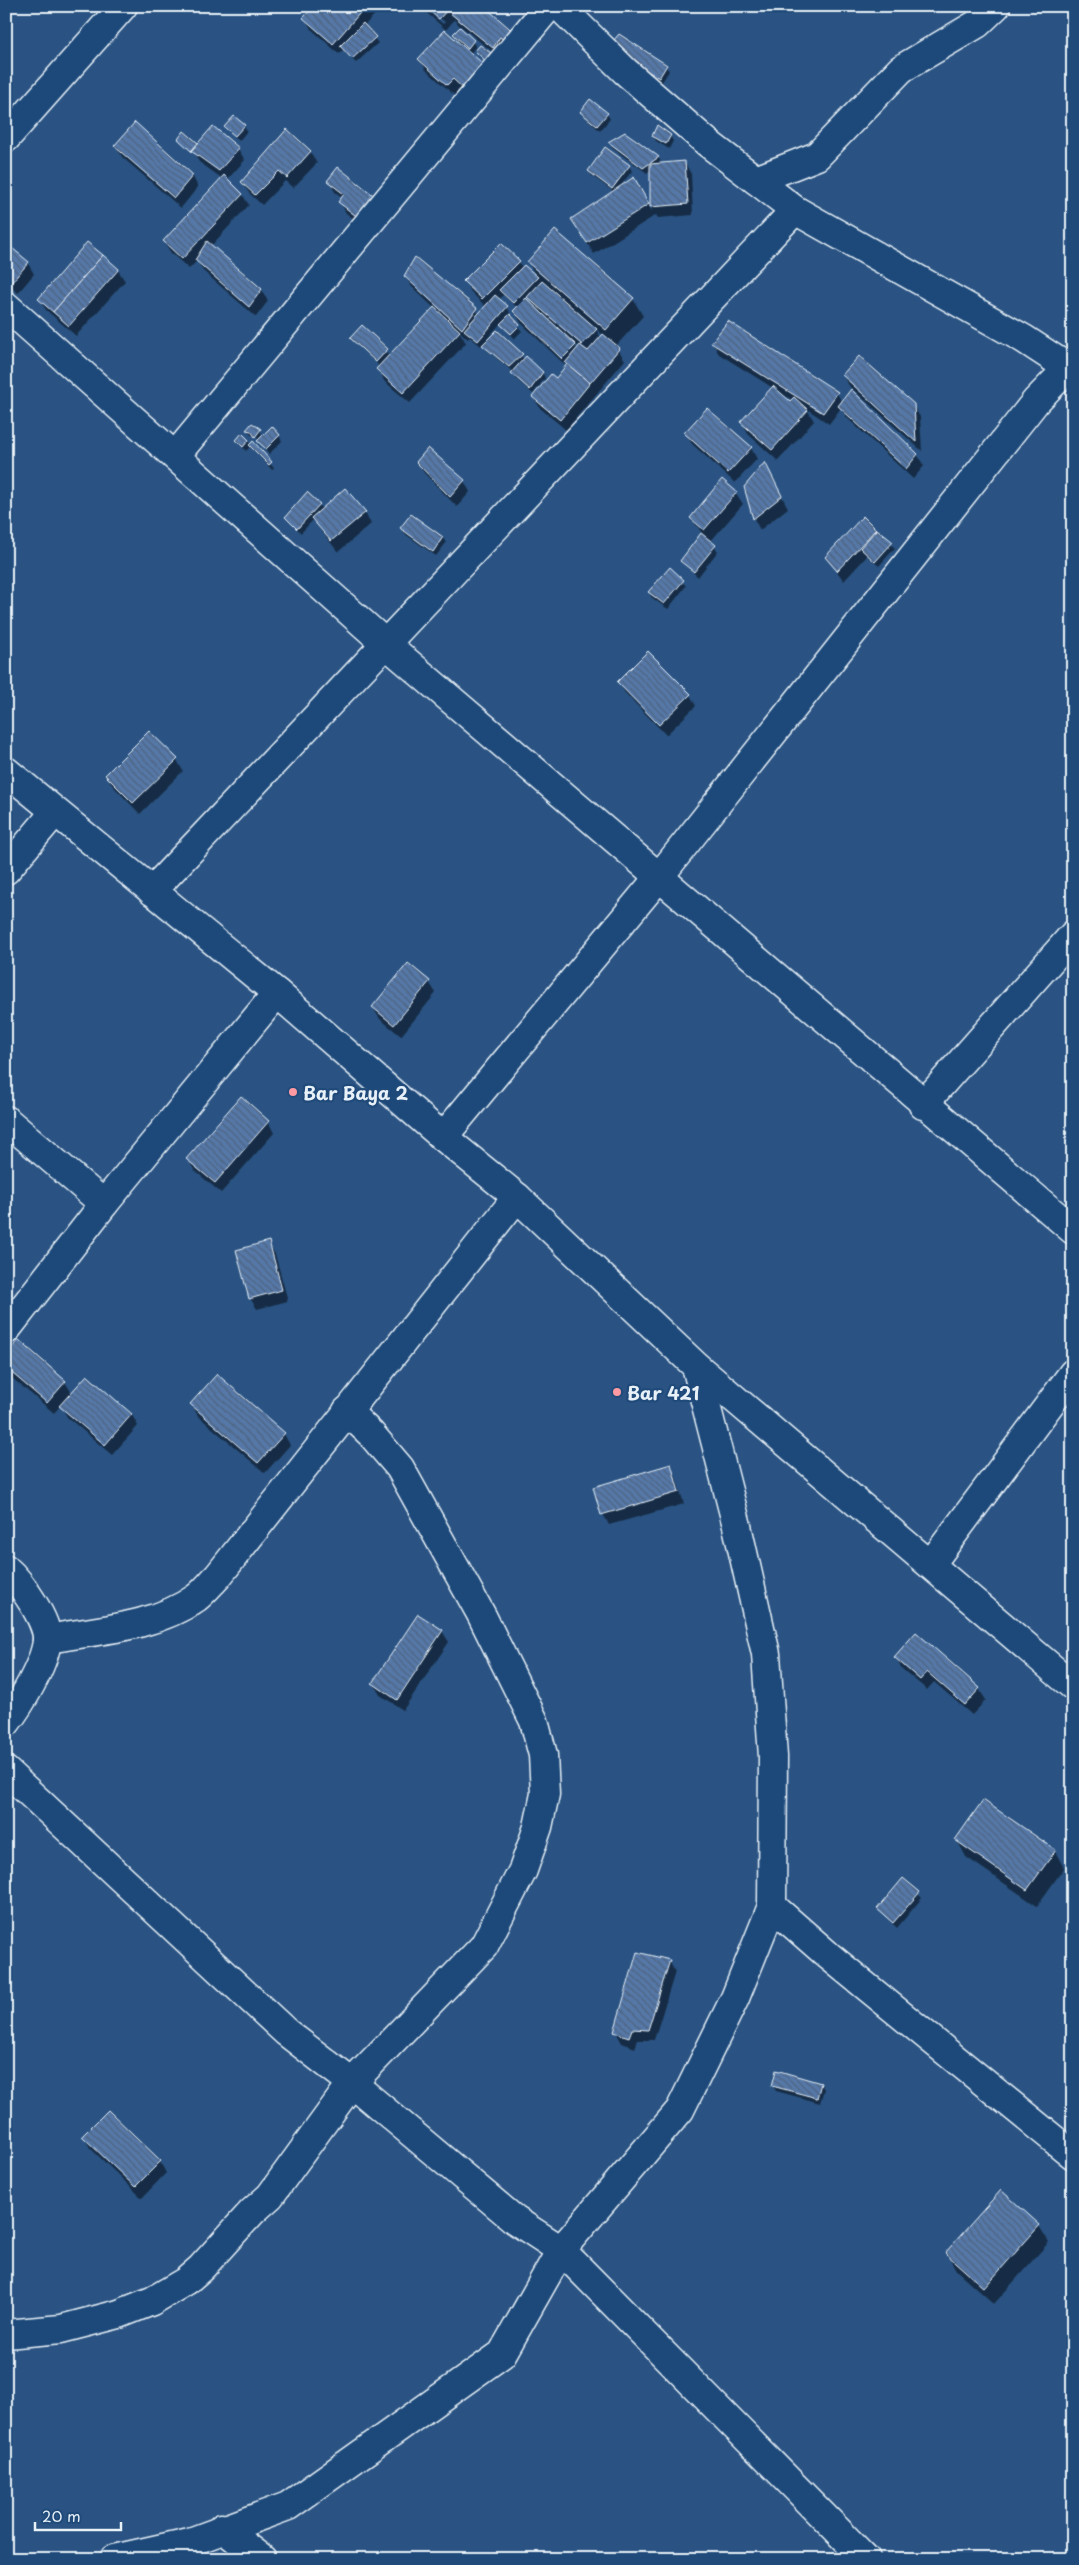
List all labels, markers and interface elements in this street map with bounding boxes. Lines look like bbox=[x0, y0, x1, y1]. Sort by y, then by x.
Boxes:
place label: Bar Baya 2 bbox=[303, 1079, 409, 1106]
marker: Bar Baya 2 bbox=[287, 1086, 299, 1098]
place label: Bar 421 bbox=[627, 1379, 700, 1406]
marker: Bar 421 bbox=[611, 1386, 623, 1398]
scale bar bbox=[35, 2500, 121, 2532]
text: 20 m bbox=[42, 2504, 81, 2527]

